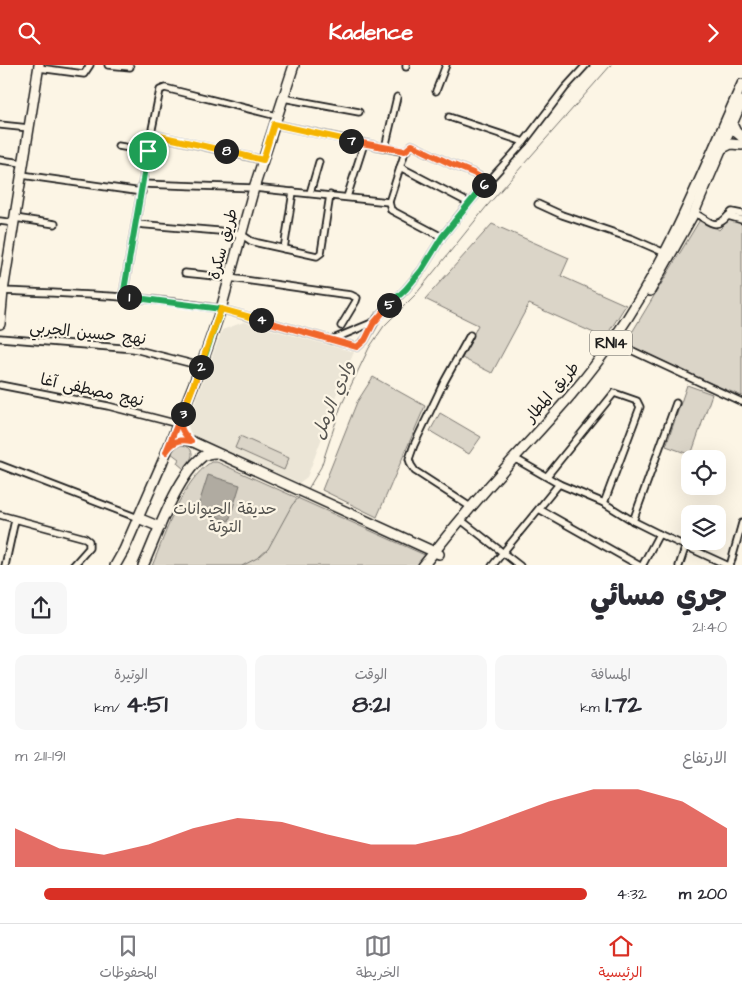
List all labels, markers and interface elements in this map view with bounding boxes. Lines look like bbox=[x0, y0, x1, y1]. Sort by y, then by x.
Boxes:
text: Kadence bbox=[329, 17, 413, 48]
icon: search bbox=[15, 19, 43, 47]
icon: forward bbox=[699, 19, 727, 47]
pin: 7 bbox=[338, 129, 364, 153]
pin bbox=[127, 130, 169, 172]
text: 7 bbox=[347, 131, 356, 151]
icon: arrive bbox=[134, 137, 162, 165]
pin: 8 bbox=[214, 139, 238, 163]
text: 8 bbox=[222, 141, 231, 161]
pin: 6 bbox=[472, 173, 496, 197]
text: 6 bbox=[480, 175, 489, 195]
street label: طريق سكرة bbox=[203, 206, 243, 282]
pin: 1 bbox=[116, 285, 142, 309]
text: 1 bbox=[129, 287, 130, 307]
pin: 5 bbox=[376, 293, 402, 317]
text: 5 bbox=[385, 295, 394, 315]
pin: 4 bbox=[248, 307, 274, 333]
text: 4 bbox=[257, 310, 266, 330]
street label: نهج حسين الجربي bbox=[28, 316, 147, 353]
road number: RN14 bbox=[590, 331, 632, 355]
pin: 2 bbox=[188, 355, 214, 379]
water label: وادي الرمل bbox=[305, 356, 361, 443]
text: 2 bbox=[197, 357, 206, 377]
street label: طريق المطار bbox=[518, 357, 584, 428]
street label: نهج مصطفى آغا bbox=[38, 368, 146, 412]
pin: 3 bbox=[170, 401, 196, 427]
text: 3 bbox=[180, 404, 187, 424]
map controls bbox=[681, 450, 726, 550]
button: locate bbox=[681, 450, 726, 495]
park label: حديقة الحيوانات التوتة bbox=[173, 498, 277, 538]
button: layers bbox=[681, 505, 726, 550]
text: جري مسائي bbox=[590, 577, 727, 616]
button: share bbox=[15, 582, 67, 634]
text: 21:40 bbox=[692, 616, 727, 638]
text: الوتيرة bbox=[114, 665, 148, 685]
text: الوقت bbox=[355, 665, 387, 685]
text: المسافة bbox=[591, 665, 631, 685]
text: 4:51 bbox=[126, 687, 168, 722]
text: 8:21 bbox=[352, 687, 390, 722]
text: 1.72 bbox=[605, 687, 642, 722]
text: /km bbox=[94, 698, 126, 718]
text: km bbox=[580, 698, 605, 718]
text: 191–211 m bbox=[15, 745, 65, 767]
text: الارتفاع bbox=[682, 747, 727, 769]
text: 4:32 bbox=[616, 883, 647, 905]
text: 200 m bbox=[679, 883, 727, 905]
tab: المحفوظات bbox=[99, 932, 157, 985]
tab: الخريطة bbox=[356, 932, 400, 985]
tab: الرئيسية bbox=[599, 932, 643, 985]

